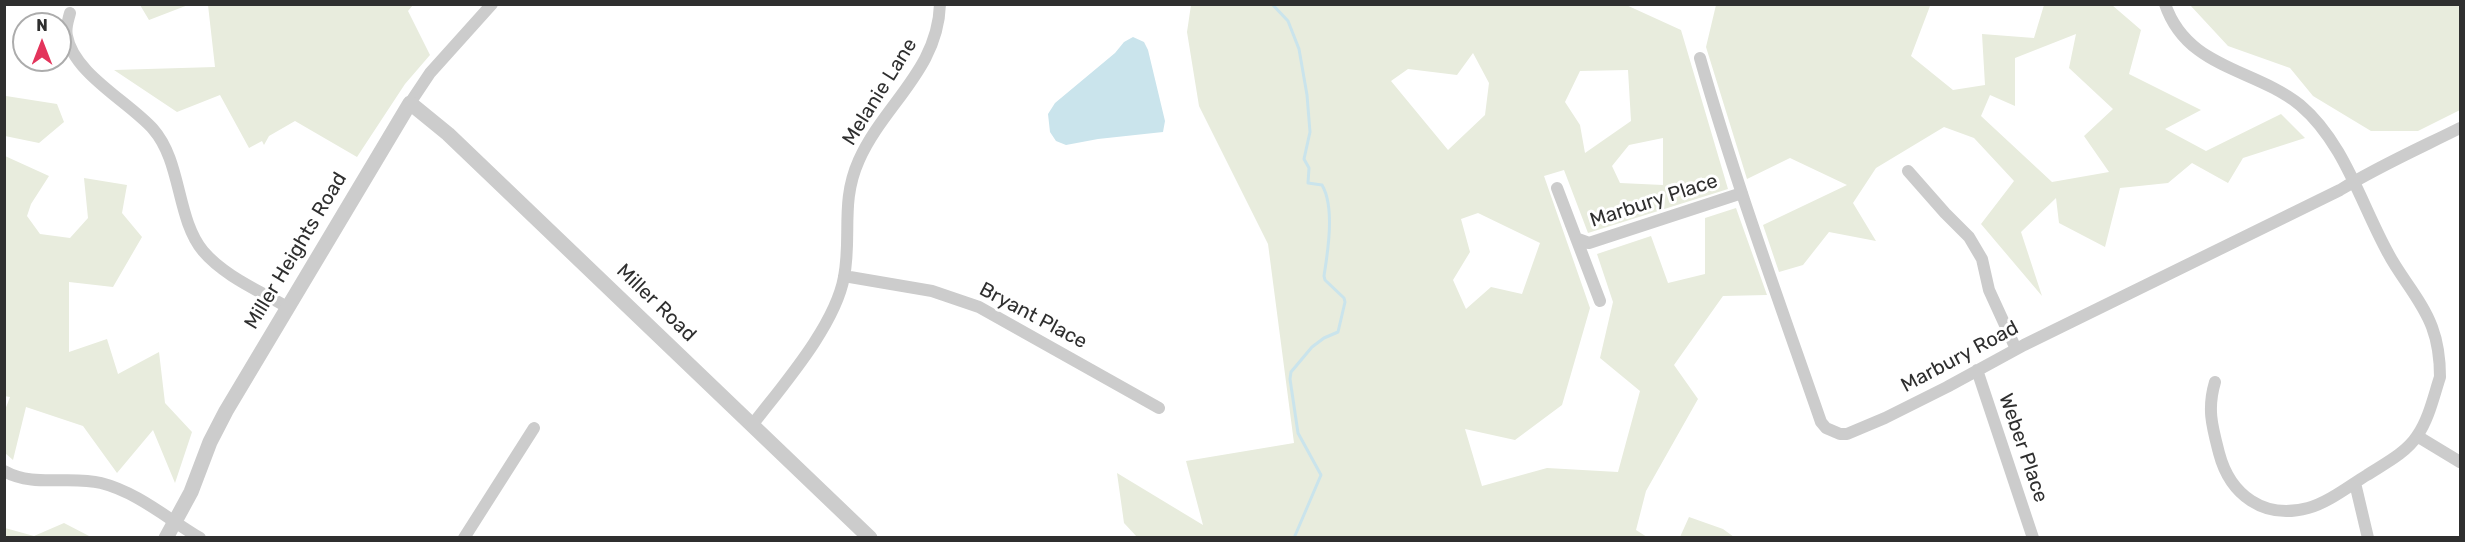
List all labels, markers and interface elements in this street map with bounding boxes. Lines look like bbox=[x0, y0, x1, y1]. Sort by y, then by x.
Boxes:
north arrow bbox=[12, 12, 72, 72]
text: N bbox=[36, 16, 48, 35]
street label: Melanie Lane bbox=[838, 34, 922, 150]
street label: Miller Heights Road bbox=[240, 168, 352, 334]
street label: Marbury Place bbox=[1587, 169, 1721, 233]
street label: Miller Road bbox=[611, 259, 701, 347]
street label: Bryant Place bbox=[975, 278, 1091, 354]
street label: Marbury Road bbox=[1897, 316, 2023, 398]
street label: Weber Place bbox=[1993, 390, 2053, 506]

